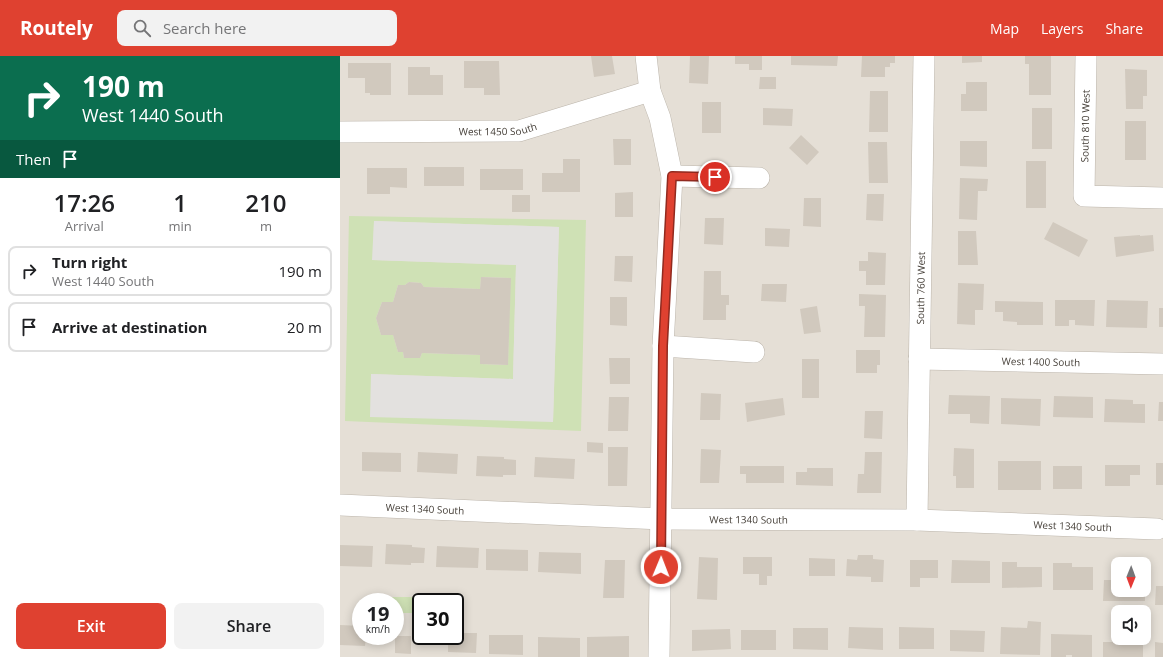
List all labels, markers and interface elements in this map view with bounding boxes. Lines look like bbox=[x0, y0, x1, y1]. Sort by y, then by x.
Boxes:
search box bbox=[117, 10, 397, 46]
text: Routely bbox=[20, 15, 93, 41]
icon: search bbox=[131, 17, 153, 39]
text: Search here bbox=[163, 18, 246, 38]
text: Map bbox=[990, 19, 1019, 38]
text: Layers bbox=[1041, 19, 1083, 38]
text: Share bbox=[1105, 19, 1143, 38]
text: 190 m bbox=[82, 67, 165, 105]
icon: right bbox=[16, 72, 68, 124]
street label: South 810 West bbox=[1077, 89, 1093, 163]
text: West 1440 South bbox=[82, 103, 223, 127]
street label: West 1450 South bbox=[459, 119, 539, 138]
icon: arrive bbox=[59, 148, 81, 170]
text: Then bbox=[16, 149, 51, 169]
pin bbox=[698, 160, 732, 194]
icon: arrive bbox=[704, 166, 726, 188]
text: 17:26 bbox=[54, 186, 115, 219]
text: 1 bbox=[173, 186, 187, 219]
text: 210 bbox=[245, 186, 286, 219]
text: Arrival bbox=[65, 217, 104, 235]
text: min bbox=[169, 217, 192, 235]
text: m bbox=[260, 217, 272, 235]
street label: South 760 West bbox=[913, 251, 928, 325]
text: Turn right bbox=[52, 252, 127, 272]
icon: right bbox=[18, 260, 40, 282]
text: 190 m bbox=[278, 261, 322, 281]
text: West 1440 South bbox=[52, 272, 154, 290]
icon: arrive bbox=[18, 316, 40, 338]
text: Arrive at destination bbox=[52, 317, 207, 337]
text: 20 m bbox=[287, 317, 322, 337]
street label: West 1400 South bbox=[1002, 354, 1080, 369]
street label: West 1340 South bbox=[385, 500, 465, 517]
street label: West 1340 South bbox=[709, 512, 788, 526]
street label: West 1340 South bbox=[1033, 517, 1112, 534]
position arrow bbox=[640, 546, 682, 588]
north arrow bbox=[1111, 557, 1151, 597]
map controls bbox=[1111, 557, 1151, 645]
speed limit sign: 30 bbox=[412, 593, 464, 645]
text: 19 bbox=[367, 600, 389, 627]
button: Exit bbox=[16, 603, 166, 649]
button: Share bbox=[174, 603, 324, 649]
button: sound bbox=[1111, 605, 1151, 645]
text: km/h bbox=[366, 622, 390, 636]

